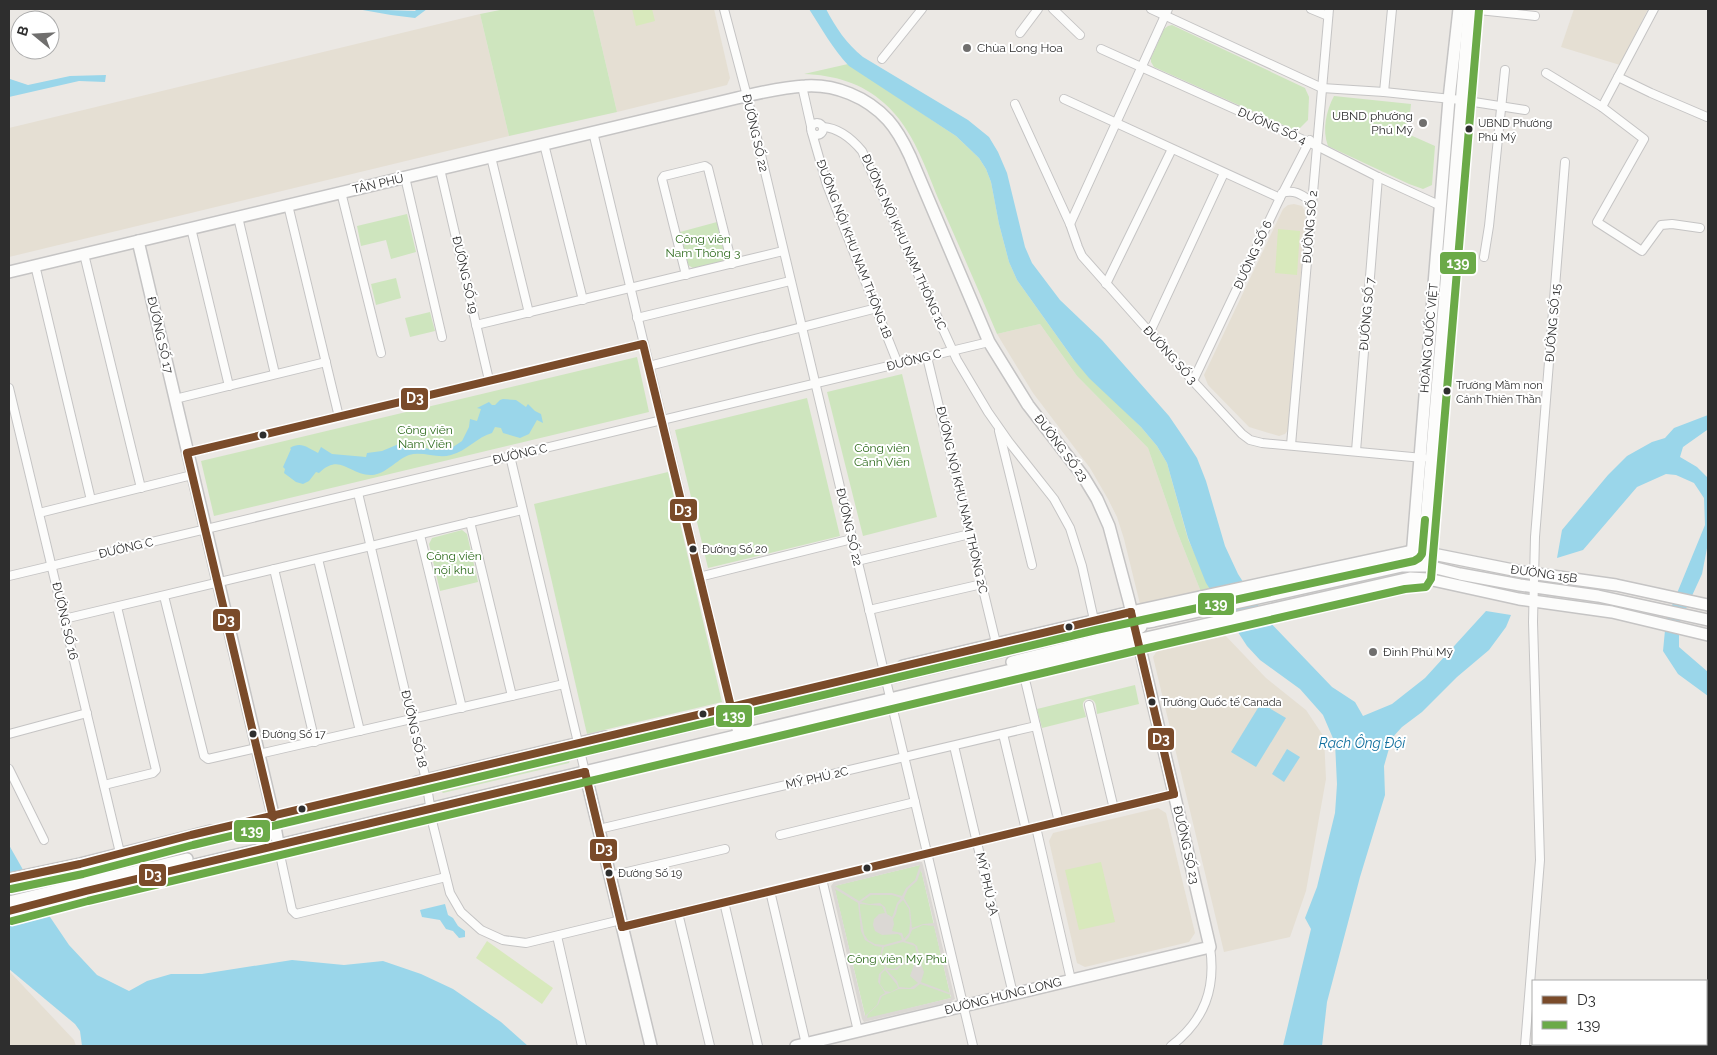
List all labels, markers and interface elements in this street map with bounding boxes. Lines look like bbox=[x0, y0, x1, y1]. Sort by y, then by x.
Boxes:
north arrow bbox=[10, 10, 60, 60]
text: B bbox=[14, 24, 32, 38]
place label: Chùa Long Hoa bbox=[977, 41, 1063, 55]
marker: Chùa Long Hoa bbox=[961, 42, 973, 54]
street label: ĐƯỜNG SỐ 22 bbox=[739, 93, 771, 173]
street label: ĐƯỜNG SỐ 4 bbox=[1236, 105, 1309, 148]
place label: UBND phường Phú Mỹ bbox=[1332, 109, 1413, 137]
marker: UBND phường Phú Mỹ bbox=[1417, 117, 1429, 129]
place label: UBND Phường Phú Mỹ bbox=[1478, 117, 1552, 144]
marker: UBND Phường Phú Mỹ bbox=[1464, 124, 1474, 134]
street label: ĐƯỜNG NỘI KHU NAM THÔNG 1C bbox=[859, 152, 949, 332]
street label: ĐƯỜNG NỘI KHU NAM THÔNG 1B bbox=[813, 158, 895, 340]
street label: TÂN PHÚ bbox=[351, 171, 405, 197]
street label: ĐƯỜNG SỐ 2 bbox=[1300, 190, 1320, 264]
street label: ĐƯỜNG SỐ 6 bbox=[1231, 218, 1275, 292]
park label: Công viên Nam Thông 3 bbox=[666, 232, 740, 260]
street label: ĐƯỜNG SỐ 19 bbox=[449, 235, 481, 315]
line badge: 139 bbox=[1439, 251, 1477, 275]
text: 139 bbox=[1447, 255, 1469, 271]
street label: ĐƯỜNG SỐ 7 bbox=[1357, 276, 1377, 351]
street label: HOÀNG QUỐC VIỆT bbox=[1417, 282, 1441, 394]
street label: ĐƯỜNG SỐ 15 bbox=[1543, 283, 1563, 363]
street label: ĐƯỜNG SỐ 17 bbox=[144, 295, 176, 375]
street label: ĐƯỜNG SỐ 3 bbox=[1140, 323, 1200, 387]
street label: ĐƯỜNG C bbox=[885, 346, 943, 374]
place label: Trường Mầm non Cánh Thiên Thần bbox=[1456, 379, 1543, 406]
marker: Trường Mầm non Cánh Thiên Thần bbox=[1442, 386, 1452, 396]
line badge: D3 bbox=[400, 387, 429, 411]
text: D3 bbox=[406, 390, 424, 406]
street label: ĐƯỜNG NỘI KHU NAM THÔNG 2C bbox=[934, 405, 990, 595]
street label: ĐƯỜNG SỐ 23 bbox=[1031, 412, 1091, 484]
park label: Công viên Nam Viên bbox=[397, 423, 453, 451]
unlabelled marker bbox=[258, 430, 268, 440]
street label: ĐƯỜNG C bbox=[491, 441, 549, 467]
park label: Công viên Cảnh Viên bbox=[854, 441, 910, 469]
street label: ĐƯỜNG SỐ 22 bbox=[833, 487, 865, 567]
line badge: D3 bbox=[669, 498, 698, 522]
text: D3 bbox=[674, 502, 692, 518]
street label: ĐƯỜNG C bbox=[97, 535, 155, 561]
place label: Đường Số 20 bbox=[702, 543, 768, 556]
marker: Đường Số 20 bbox=[688, 544, 698, 554]
park label: Công viên nội khu bbox=[426, 549, 482, 577]
street label: ĐƯỜNG 15B bbox=[1510, 562, 1578, 586]
street label: ĐƯỜNG SỐ 16 bbox=[49, 581, 81, 661]
line badge: 139 bbox=[1197, 592, 1235, 616]
text: 139 bbox=[1205, 596, 1227, 612]
line badge: D3 bbox=[212, 608, 241, 632]
text: D3 bbox=[217, 612, 235, 628]
unlabelled marker bbox=[1064, 622, 1074, 632]
place label: Đình Phú Mỹ bbox=[1383, 645, 1453, 659]
marker: Đình Phú Mỹ bbox=[1367, 646, 1379, 658]
street label: ĐƯỜNG SỐ 18 bbox=[398, 689, 430, 769]
place label: Trường Quốc tế Canada bbox=[1161, 696, 1282, 709]
marker: Trường Quốc tế Canada bbox=[1147, 697, 1157, 707]
line badge: 139 bbox=[715, 704, 753, 728]
text: 139 bbox=[723, 708, 745, 724]
unlabelled marker bbox=[698, 709, 708, 719]
line badge: D3 bbox=[1147, 727, 1175, 751]
place label: Đường Số 17 bbox=[262, 728, 326, 741]
marker: Đường Số 17 bbox=[248, 729, 258, 739]
text: D3 bbox=[1152, 731, 1170, 747]
water label: Rạch Ông Đội bbox=[1319, 734, 1406, 751]
street label: MỸ PHÚ 2C bbox=[784, 764, 850, 792]
unlabelled marker bbox=[297, 804, 307, 814]
street label: ĐƯỜNG SỐ 23 bbox=[1170, 805, 1202, 885]
line badge: 139 bbox=[233, 819, 271, 843]
text: 139 bbox=[241, 823, 263, 839]
line badge: D3 bbox=[589, 838, 618, 862]
text: D3 bbox=[595, 841, 613, 857]
street label: MỸ PHÚ 3A bbox=[973, 851, 1001, 917]
line badge: D3 bbox=[138, 863, 167, 887]
unlabelled marker bbox=[862, 863, 872, 873]
text: D3 bbox=[144, 867, 162, 883]
place label: Đường Số 19 bbox=[618, 867, 682, 880]
marker: Đường Số 19 bbox=[604, 868, 614, 878]
park label: Công viên Mỹ Phú bbox=[847, 952, 947, 966]
street label: ĐƯỜNG HƯNG LONG bbox=[943, 975, 1063, 1017]
legend bbox=[1532, 980, 1707, 1045]
text: D3 bbox=[1577, 991, 1596, 1009]
text: 139 bbox=[1577, 1016, 1600, 1034]

